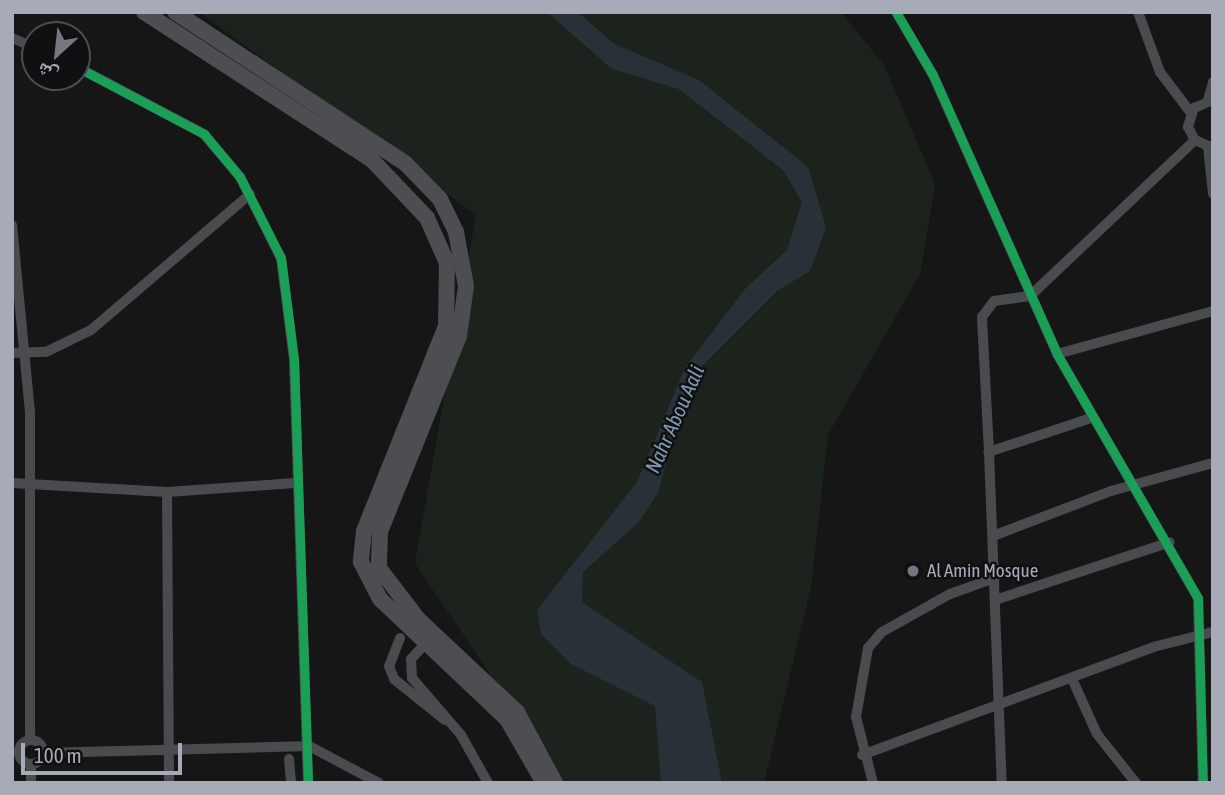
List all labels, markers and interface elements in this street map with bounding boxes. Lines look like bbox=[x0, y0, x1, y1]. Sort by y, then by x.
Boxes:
north arrow bbox=[21, 21, 91, 91]
text: ش bbox=[33, 59, 61, 87]
water label: Nahr Abou Aali bbox=[639, 361, 709, 477]
place label: Al Amin Mosque bbox=[927, 560, 1038, 582]
marker: Al Amin Mosque bbox=[905, 563, 921, 579]
scale bar bbox=[24, 728, 186, 772]
text: 100 m bbox=[34, 743, 82, 767]

